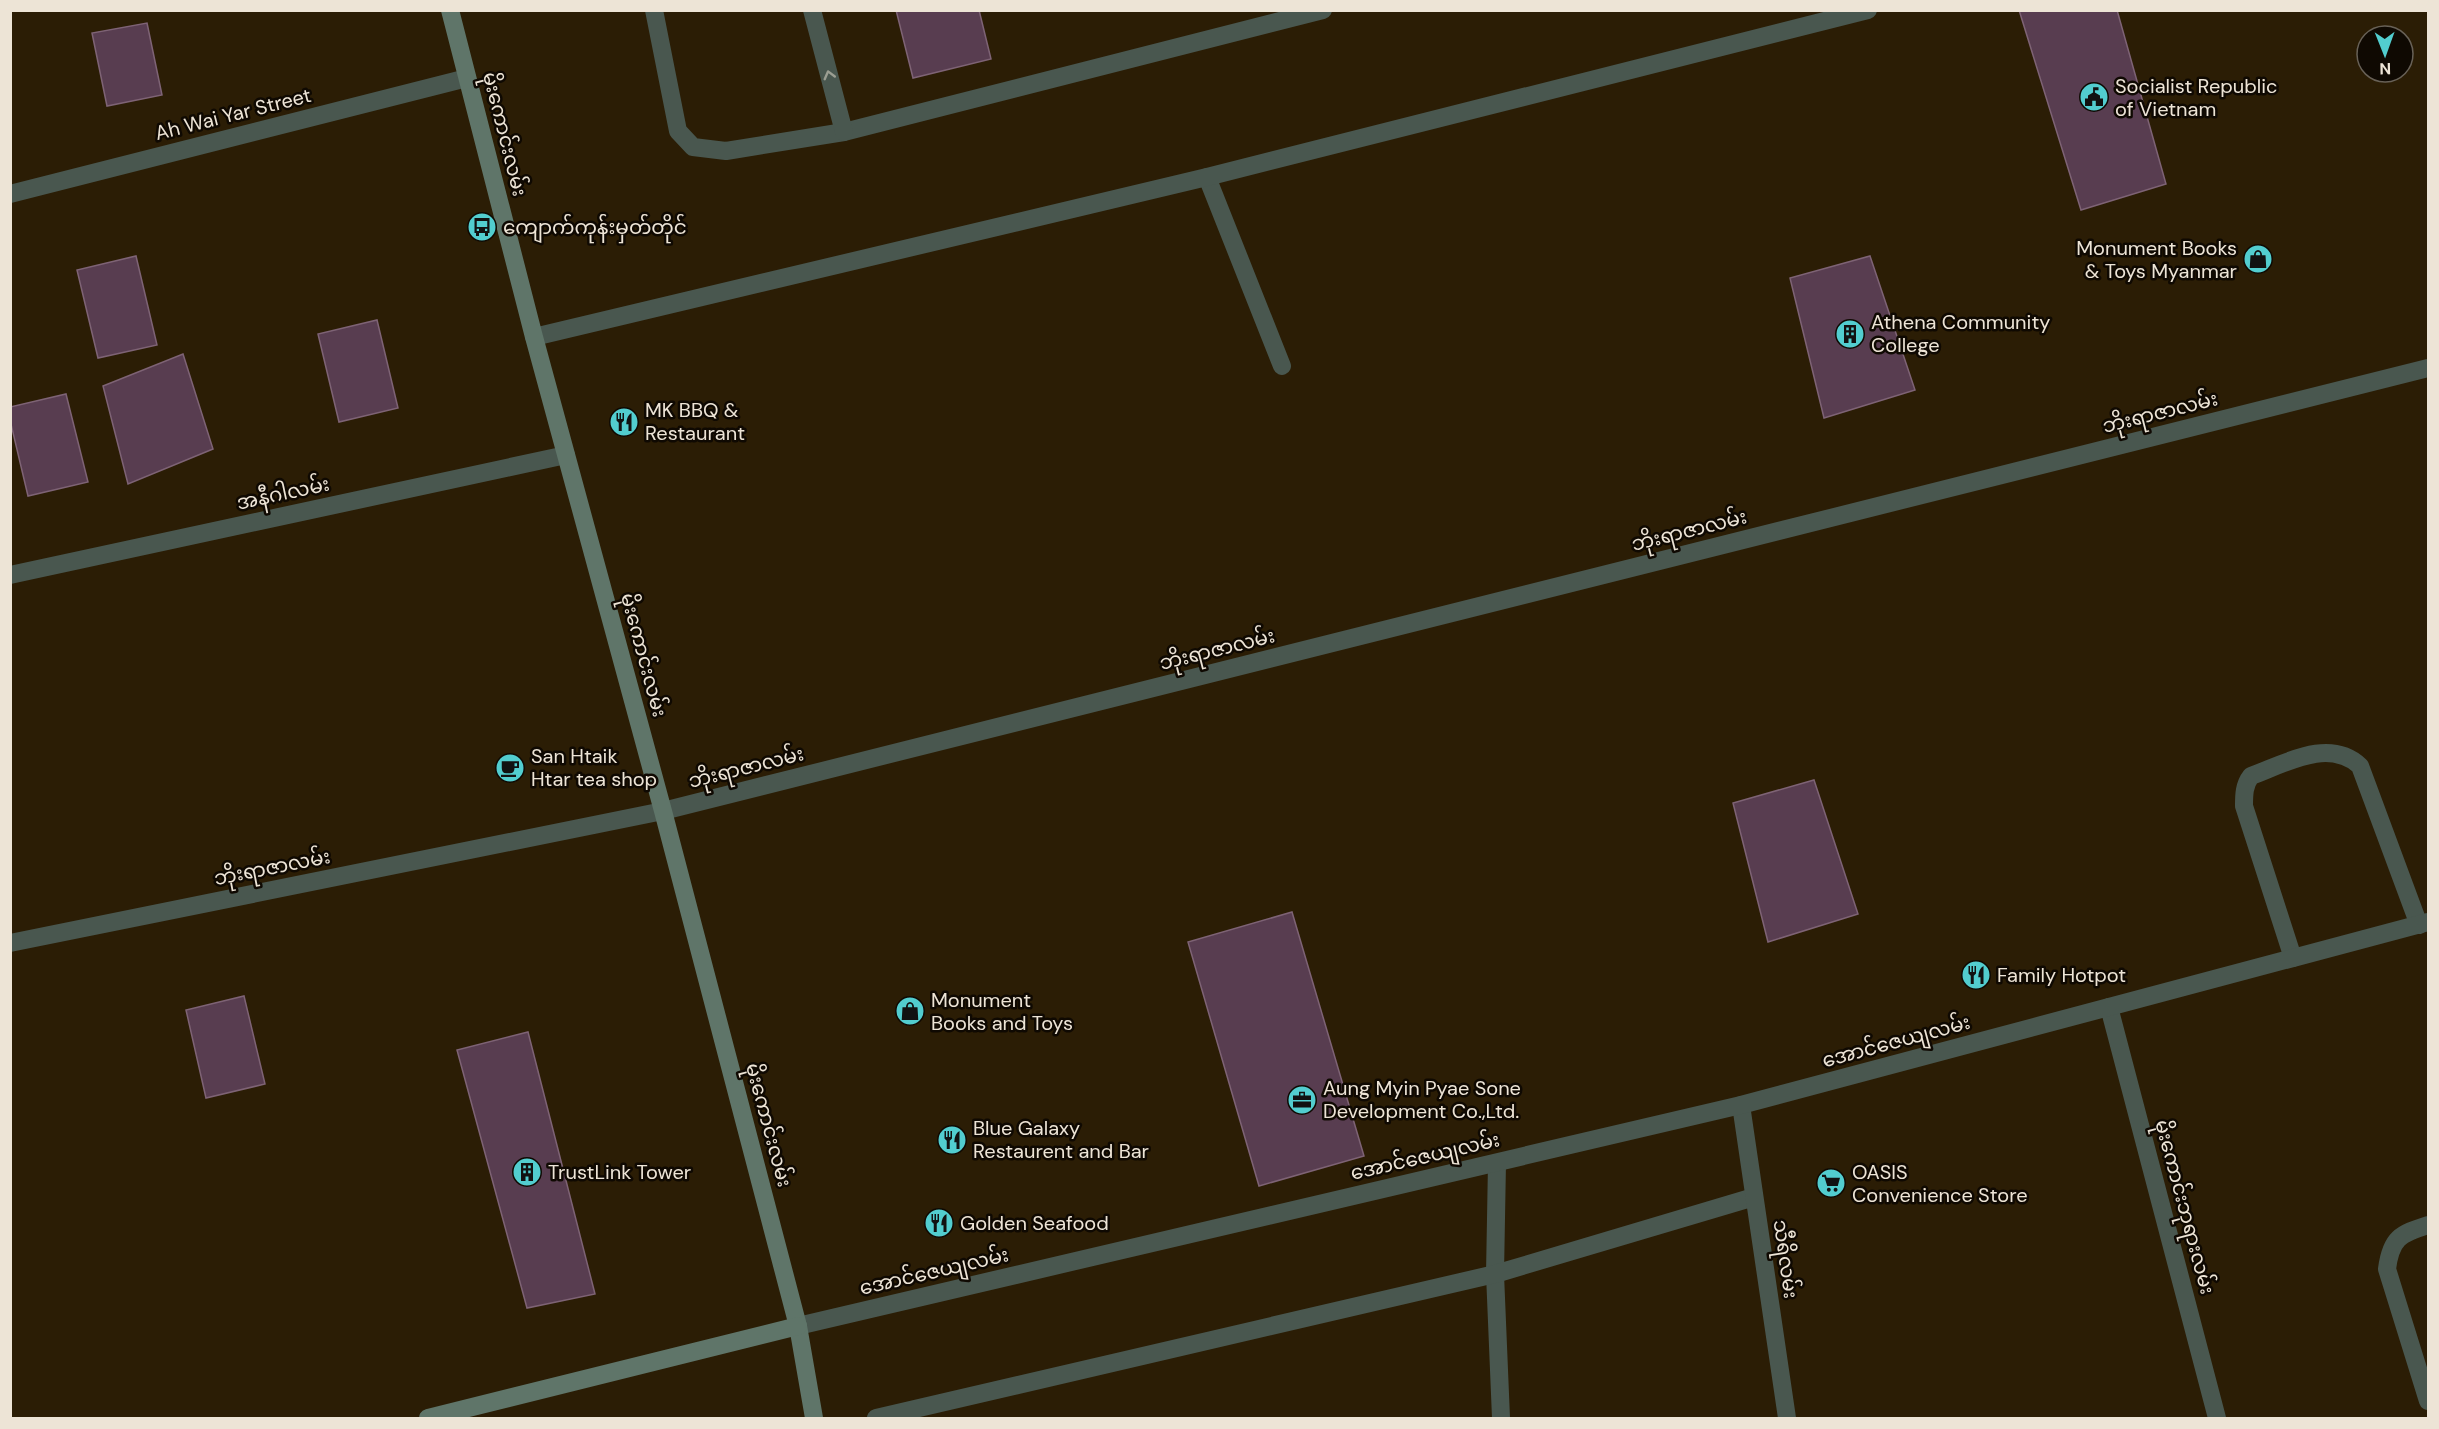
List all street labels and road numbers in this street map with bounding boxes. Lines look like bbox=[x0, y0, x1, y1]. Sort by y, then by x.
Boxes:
street label: မိုးကောင်းလမ်း bbox=[473, 69, 534, 200]
street label: Ah Wai Yar Street bbox=[152, 82, 314, 146]
street label: ဘိုးရာဇာလမ်း bbox=[2099, 384, 2221, 443]
street label: အနီဂါလမ်း bbox=[234, 469, 333, 518]
street label: ဘိုးရာဇာလမ်း bbox=[1628, 502, 1750, 561]
street label: မိုးကောင်းလမ်း bbox=[611, 590, 674, 721]
street label: ဘိုးရာဇာလမ်း bbox=[1156, 621, 1278, 680]
street label: ဘိုးရာဇာလမ်း bbox=[685, 739, 807, 798]
street label: ဘိုးရာဇာလမ်း bbox=[211, 842, 333, 895]
street label: အောင်ဇေယျလမ်း bbox=[1819, 1008, 1974, 1076]
street label: မိုးကောင်းလမ်း bbox=[736, 1060, 799, 1191]
street label: မိုးကောင်းဘုရားလမ်း bbox=[2145, 1117, 2222, 1298]
street label: အောင်ဇေယျလမ်း bbox=[1348, 1125, 1503, 1189]
street label: သီရိလမ်း bbox=[1765, 1218, 1805, 1300]
street label: အောင်ဇေယျလမ်း bbox=[857, 1240, 1012, 1304]

